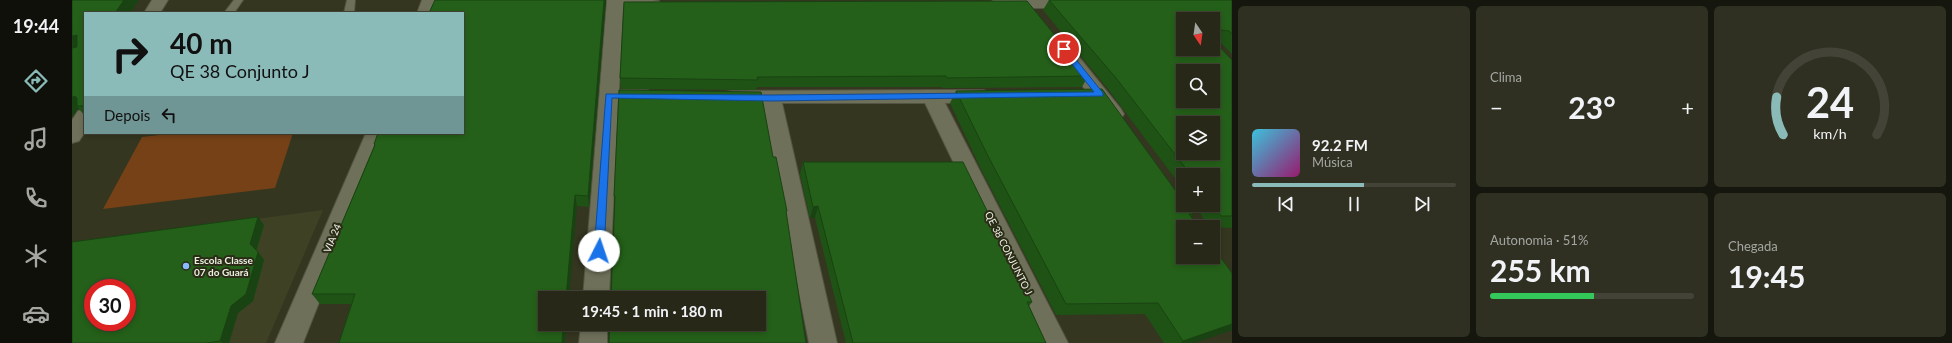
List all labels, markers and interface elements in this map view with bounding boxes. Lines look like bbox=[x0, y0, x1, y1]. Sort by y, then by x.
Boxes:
north arrow bbox=[1176, 12, 1220, 56]
map controls bbox=[1176, 12, 1220, 264]
text: 19:44 bbox=[13, 15, 59, 37]
text: 40 m bbox=[170, 26, 233, 60]
icon: right bbox=[104, 28, 156, 80]
pin bbox=[1047, 32, 1081, 66]
icon: arrive bbox=[1053, 38, 1075, 60]
text: QE 38 Conjunto J bbox=[170, 60, 310, 82]
button: search bbox=[1176, 64, 1220, 108]
icon: directions bbox=[22, 67, 50, 95]
text: Clima bbox=[1490, 69, 1522, 85]
text: 24 bbox=[1806, 76, 1854, 126]
text: 23° bbox=[1568, 89, 1616, 125]
text: − bbox=[1490, 94, 1503, 121]
text: + bbox=[1681, 94, 1694, 121]
icon: left bbox=[158, 104, 180, 126]
text: Depois bbox=[104, 106, 150, 124]
button: layers bbox=[1176, 116, 1220, 160]
text: km/h bbox=[1813, 124, 1847, 141]
icon: music bbox=[22, 125, 50, 153]
text: 92.2 FM bbox=[1312, 136, 1368, 154]
text: Música bbox=[1312, 154, 1353, 170]
button: + bbox=[1176, 168, 1220, 212]
icon: phone bbox=[22, 184, 50, 212]
icon: previous bbox=[1275, 193, 1297, 215]
icon: pause bbox=[1343, 193, 1365, 215]
icon: next bbox=[1411, 193, 1433, 215]
street label: QE 38 CONJUNTO J bbox=[983, 209, 1035, 297]
button: − bbox=[1176, 220, 1220, 264]
street label: VIA 24 bbox=[321, 222, 343, 254]
position arrow bbox=[578, 230, 620, 272]
text: Autonomia · 51% bbox=[1490, 232, 1588, 248]
text: Chegada bbox=[1728, 238, 1778, 254]
icon: climate bbox=[22, 242, 50, 270]
text: 255 km bbox=[1490, 252, 1591, 288]
place label: Escola Classe 07 do Guará bbox=[194, 254, 254, 278]
text: 19:45 bbox=[1728, 258, 1805, 294]
marker: Escola Classe 07 do Guará bbox=[181, 261, 191, 271]
speed limit sign: 30 bbox=[84, 279, 136, 331]
icon: car bbox=[22, 300, 50, 328]
text: 19:45 · 1 min · 180 m bbox=[582, 302, 722, 320]

